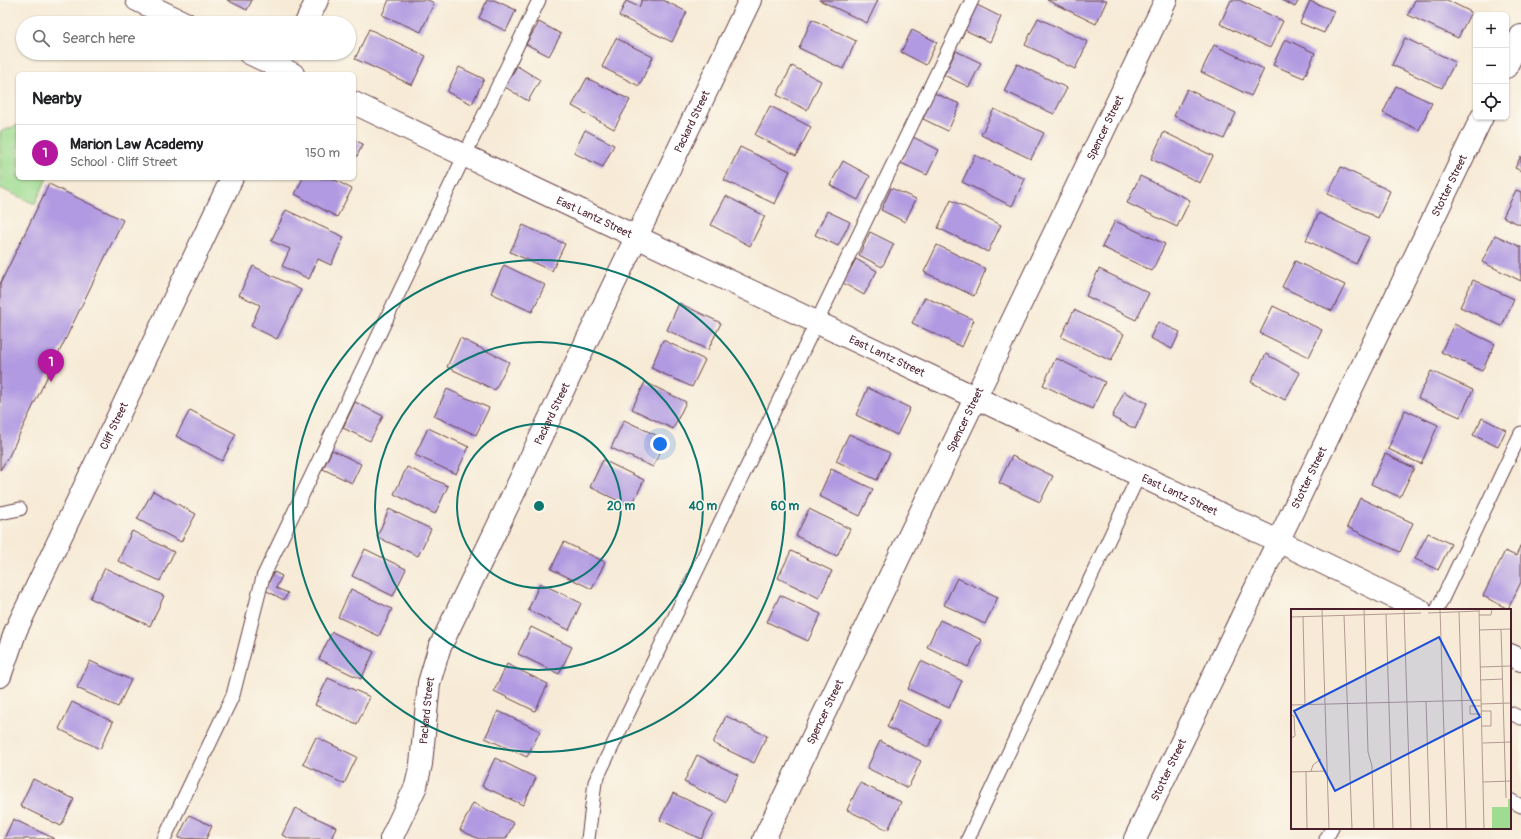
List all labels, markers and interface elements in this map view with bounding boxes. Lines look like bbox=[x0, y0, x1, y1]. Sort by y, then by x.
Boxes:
map controls bbox=[1473, 12, 1509, 120]
button: + bbox=[1473, 12, 1509, 48]
search box bbox=[16, 16, 356, 60]
icon: search bbox=[30, 27, 52, 49]
text: Search here bbox=[62, 29, 135, 48]
button: − bbox=[1473, 48, 1509, 84]
button: locate bbox=[1473, 84, 1509, 120]
text: Nearby bbox=[32, 88, 81, 109]
street label: Packard Street bbox=[672, 88, 713, 155]
street label: Spencer Street bbox=[1084, 93, 1127, 162]
text: Marion Law Academy bbox=[70, 135, 203, 154]
text: 1 bbox=[42, 145, 48, 161]
text: 150 m bbox=[305, 145, 340, 161]
street label: Stotter Street bbox=[1429, 152, 1470, 219]
text: School · Cliff Street bbox=[70, 154, 177, 170]
street label: East Lantz Street bbox=[554, 194, 635, 241]
street label: East Lantz Street bbox=[847, 333, 927, 380]
pin: 1 bbox=[38, 349, 64, 382]
street label: Packard Street bbox=[532, 380, 573, 447]
street label: Spencer Street bbox=[944, 385, 987, 454]
street label: Cliff Street bbox=[97, 400, 131, 452]
your location bbox=[650, 434, 670, 454]
street label: Stotter Street bbox=[1289, 444, 1330, 511]
street label: East Lantz Street bbox=[1140, 471, 1220, 519]
centre of rings bbox=[532, 499, 546, 513]
text: 20 m bbox=[607, 499, 635, 514]
text: 40 m bbox=[688, 499, 718, 514]
text: 60 m bbox=[771, 499, 800, 514]
inset map bbox=[1291, 609, 1511, 829]
street label: Packard Street bbox=[417, 675, 438, 745]
street label: Spencer Street bbox=[804, 677, 847, 747]
street label: Stotter Street bbox=[1148, 736, 1189, 803]

